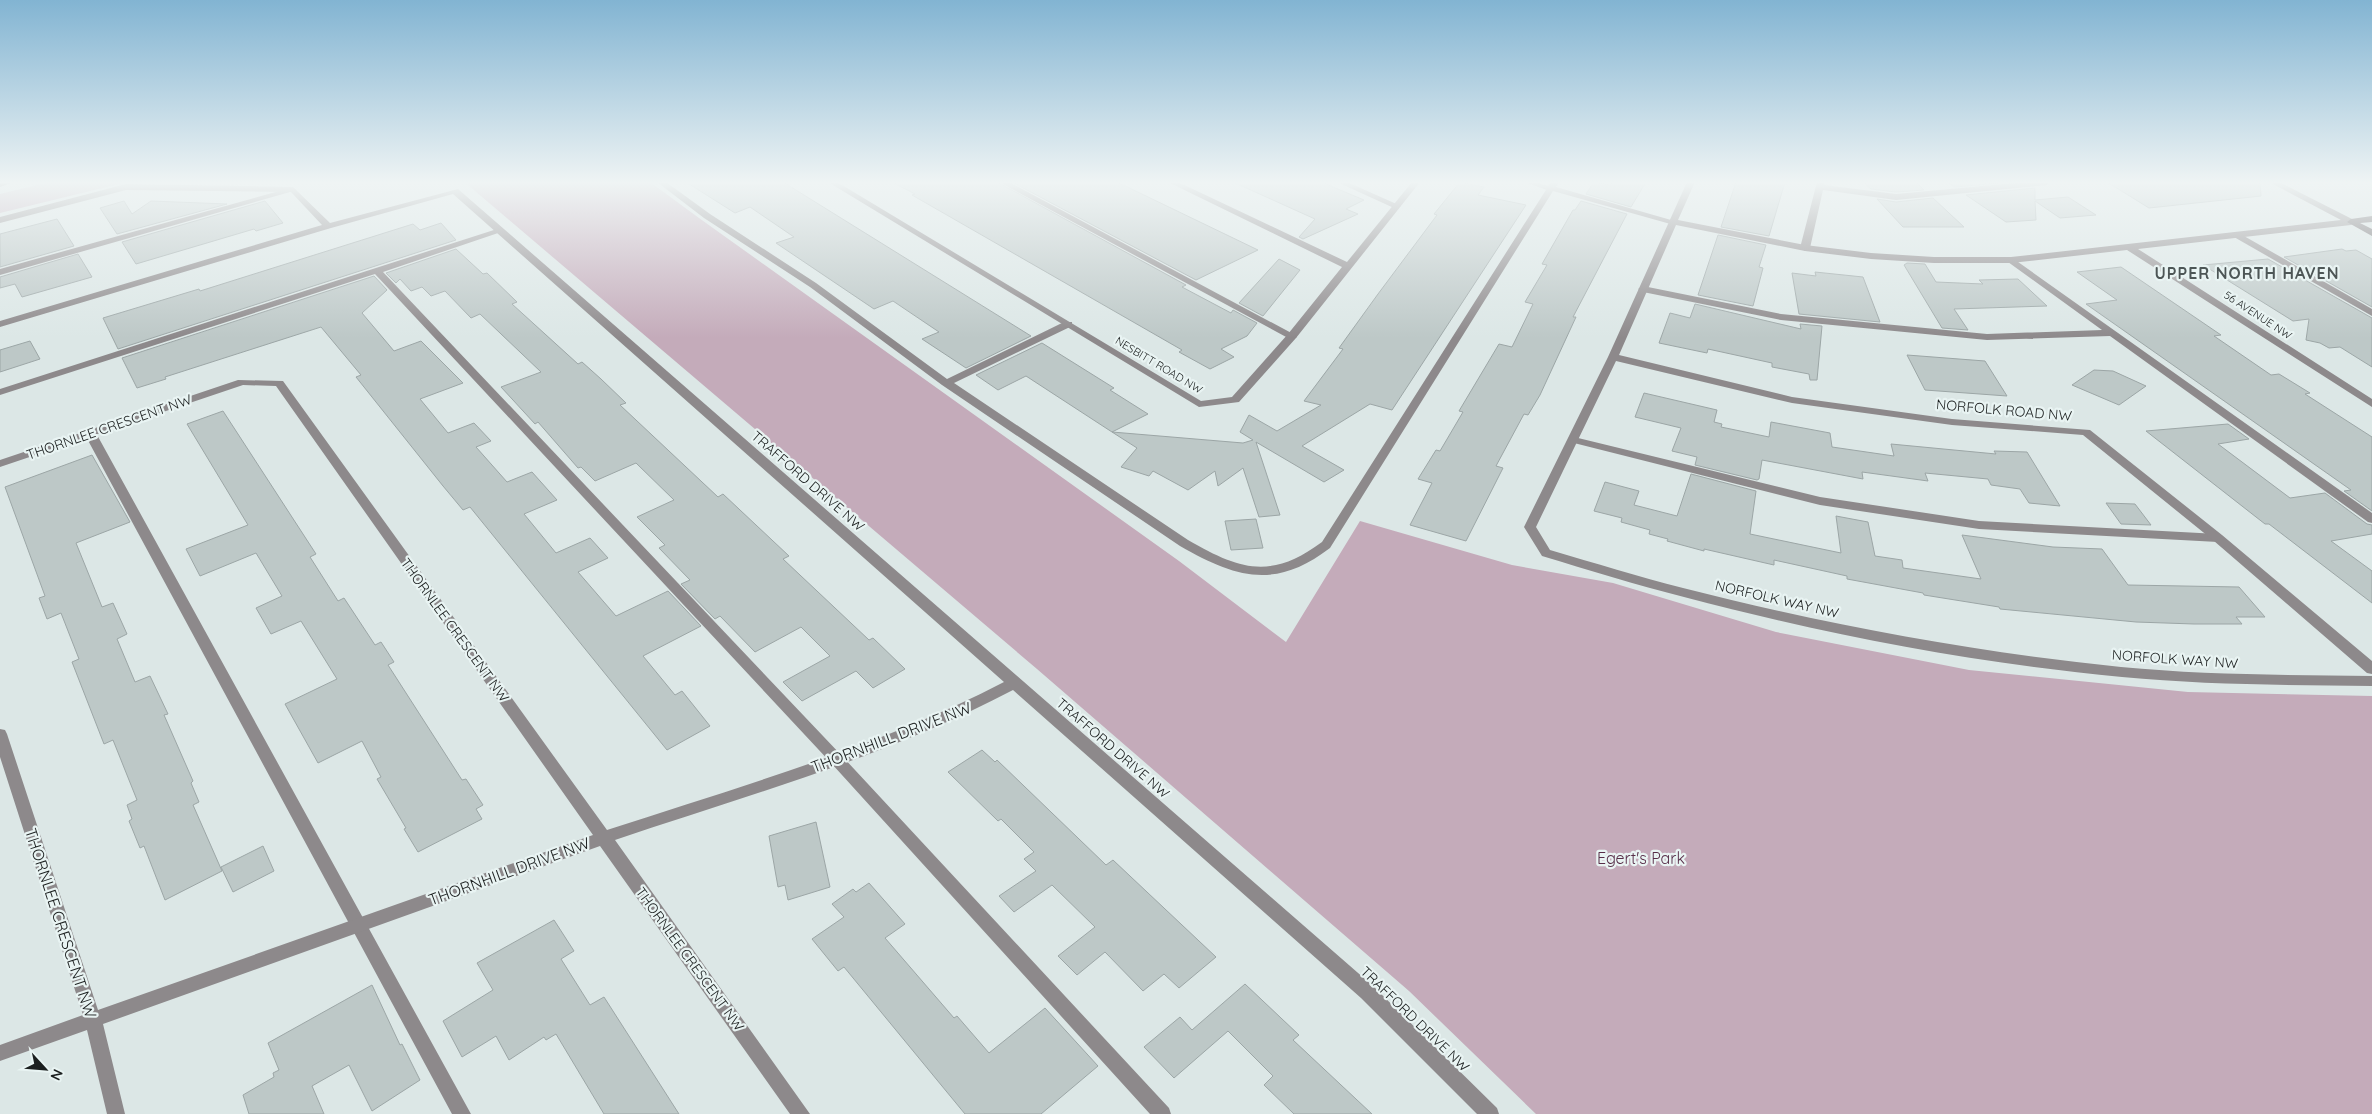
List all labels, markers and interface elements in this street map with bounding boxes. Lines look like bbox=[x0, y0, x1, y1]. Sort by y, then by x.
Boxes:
district label: UPPER NORTH HAVEN bbox=[2155, 263, 2339, 283]
street label: 56 AVENUE NW bbox=[2221, 288, 2295, 342]
street label: NESBITT ROAD NW bbox=[1113, 333, 1205, 397]
street label: THORNLEE CRESCENT NW bbox=[24, 390, 194, 464]
street label: NORFOLK ROAD NW bbox=[1935, 395, 2073, 425]
street label: TRAFFORD DRIVE NW bbox=[748, 427, 869, 535]
street label: THORNLEE CRESCENT NW bbox=[397, 554, 514, 706]
street label: NORFOLK WAY NW bbox=[1713, 576, 1841, 622]
street label: NORFOLK WAY NW bbox=[2111, 646, 2239, 672]
street label: TRAFFORD DRIVE NW bbox=[1053, 694, 1174, 802]
street label: THORNHILL DRIVE NW bbox=[808, 697, 974, 777]
street label: THORNLEE CRESCENT NW bbox=[21, 826, 101, 1020]
street label: THORNHILL DRIVE NW bbox=[426, 833, 592, 909]
park label: Egert's Park bbox=[1597, 848, 1685, 868]
street label: THORNLEE CRESCENT NW bbox=[632, 883, 749, 1035]
street label: TRAFFORD DRIVE NW bbox=[1357, 962, 1474, 1076]
north arrow bbox=[20, 1044, 70, 1094]
text: N bbox=[46, 1066, 67, 1083]

